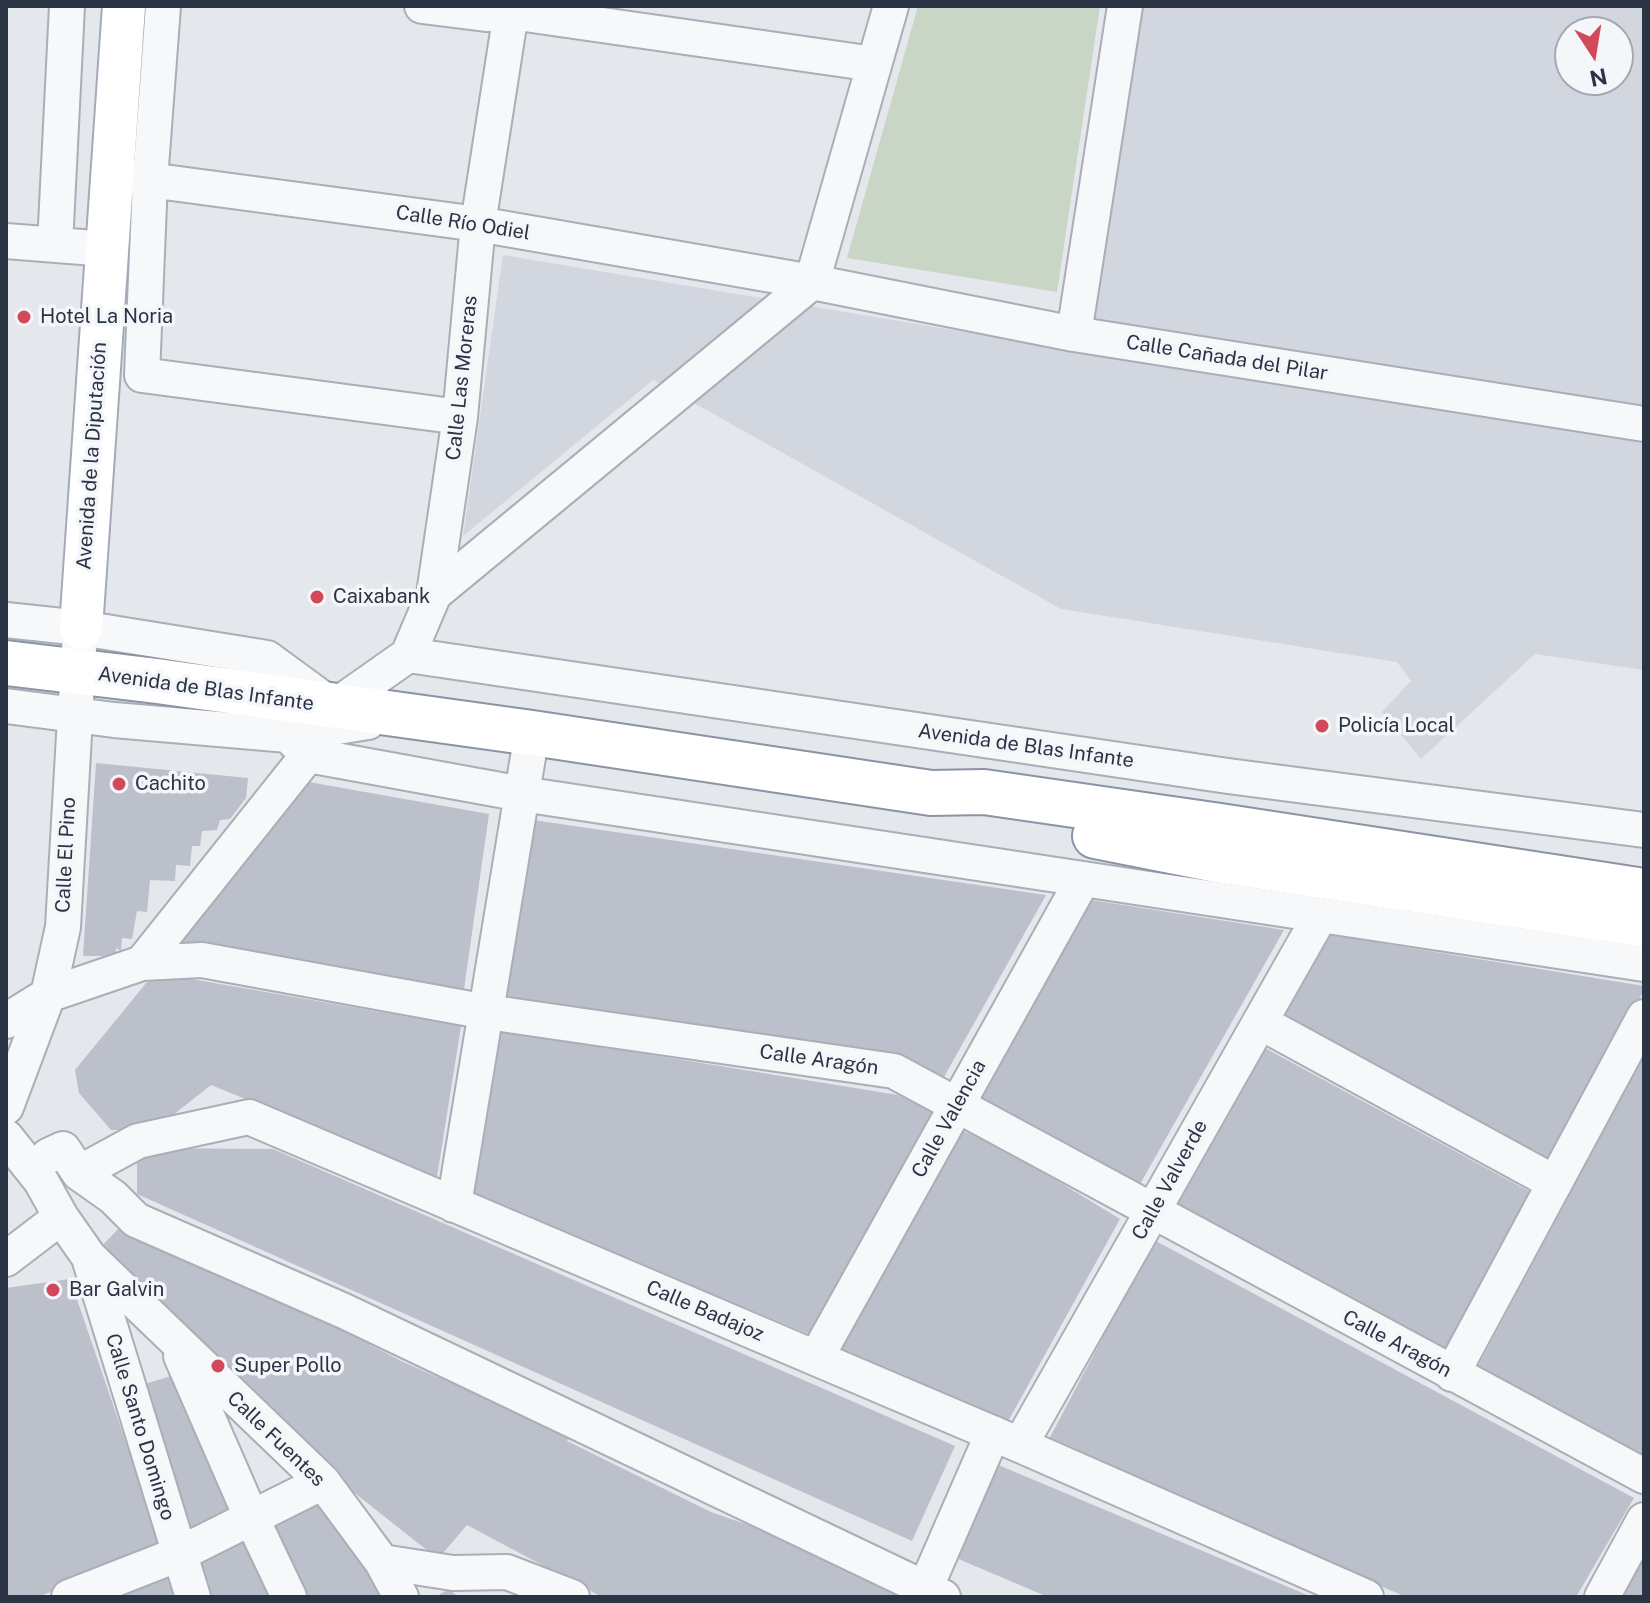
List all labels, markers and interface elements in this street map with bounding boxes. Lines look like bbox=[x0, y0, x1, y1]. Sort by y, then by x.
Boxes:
north arrow bbox=[1554, 16, 1634, 96]
text: N bbox=[1587, 63, 1610, 92]
street label: Calle Río Odiel bbox=[394, 201, 532, 245]
street label: Calle Las Moreras bbox=[441, 294, 483, 462]
place label: Hotel La Noria bbox=[40, 305, 173, 329]
marker: Hotel La Noria bbox=[15, 308, 33, 326]
street label: Calle Cañada del Pilar bbox=[1124, 330, 1330, 386]
street label: Avenida de la Diputación bbox=[72, 341, 112, 571]
place label: Caixabank bbox=[333, 585, 430, 609]
marker: Caixabank bbox=[308, 588, 326, 606]
street label: Avenida de Blas Infante bbox=[96, 662, 316, 716]
place label: Policía Local bbox=[1338, 714, 1455, 738]
marker: Policía Local bbox=[1313, 717, 1331, 735]
street label: Avenida de Blas Infante bbox=[916, 719, 1136, 773]
place label: Cachito bbox=[135, 772, 206, 796]
marker: Cachito bbox=[110, 775, 128, 793]
street label: Calle El Pino bbox=[51, 796, 81, 914]
street label: Calle Aragón bbox=[758, 1040, 880, 1080]
street label: Calle Valencia bbox=[907, 1056, 991, 1182]
street label: Calle Valverde bbox=[1127, 1116, 1213, 1244]
street label: Calle Badajoz bbox=[643, 1275, 767, 1347]
place label: Bar Galvin bbox=[69, 1278, 164, 1302]
marker: Bar Galvin bbox=[44, 1281, 62, 1299]
street label: Calle Aragón bbox=[1338, 1305, 1456, 1383]
street label: Calle Santo Domingo bbox=[100, 1331, 180, 1523]
place label: Super Pollo bbox=[234, 1354, 342, 1378]
marker: Super Pollo bbox=[209, 1357, 227, 1375]
street label: Calle Fuentes bbox=[222, 1386, 330, 1492]

